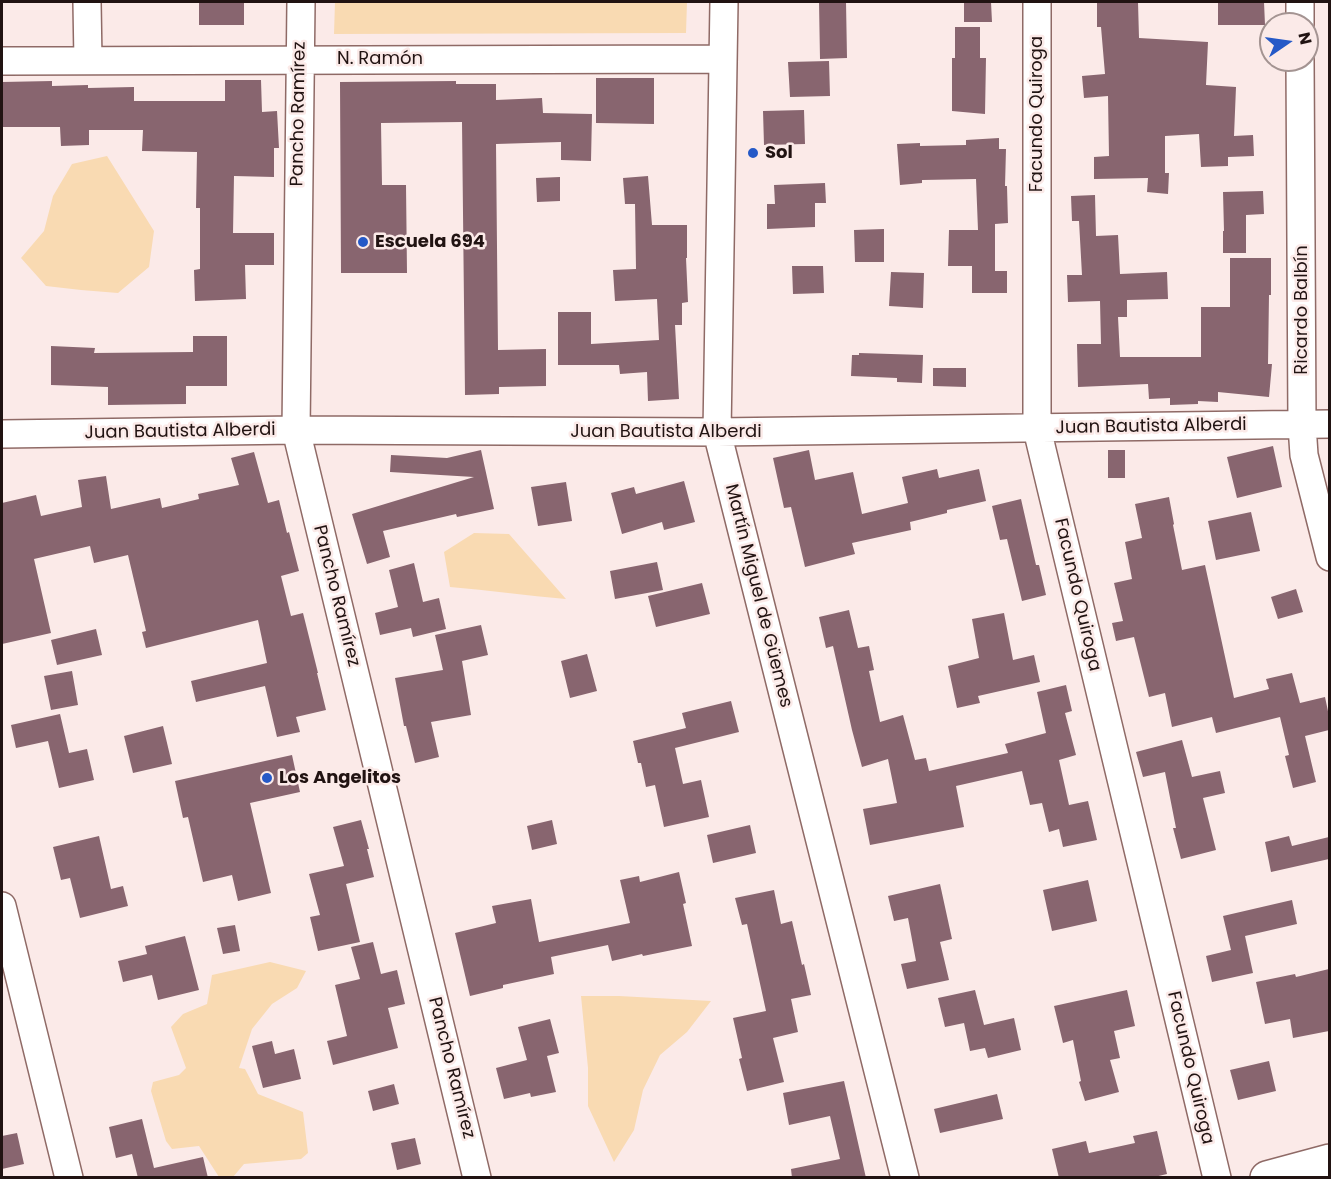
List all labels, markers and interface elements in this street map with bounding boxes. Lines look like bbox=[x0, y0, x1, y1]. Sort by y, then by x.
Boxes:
north arrow bbox=[1259, 12, 1319, 72]
text: N bbox=[1293, 30, 1318, 47]
street label: Facundo Quiroga bbox=[1026, 36, 1048, 192]
street label: Pancho Ramírez bbox=[287, 41, 311, 187]
street label: N. Ramón bbox=[337, 48, 423, 70]
place label: Sol bbox=[765, 142, 793, 164]
marker: Sol bbox=[746, 146, 760, 160]
place label: Escuela 694 bbox=[375, 231, 485, 253]
marker: Escuela 694 bbox=[356, 235, 370, 249]
street label: Ricardo Balbín bbox=[1291, 245, 1313, 375]
street label: Juan Bautista Alberdi bbox=[1055, 415, 1247, 439]
street label: Juan Bautista Alberdi bbox=[84, 420, 276, 444]
street label: Juan Bautista Alberdi bbox=[570, 421, 762, 443]
street label: Martín Miguel de Güemes bbox=[720, 482, 796, 710]
street label: Facundo Quiroga bbox=[1049, 516, 1105, 674]
street label: Pancho Ramírez bbox=[308, 523, 364, 669]
place label: Los Angelitos bbox=[279, 767, 401, 789]
marker: Los Angelitos bbox=[260, 771, 274, 785]
street label: Facundo Quiroga bbox=[1162, 989, 1218, 1147]
street label: Pancho Ramírez bbox=[423, 995, 479, 1141]

